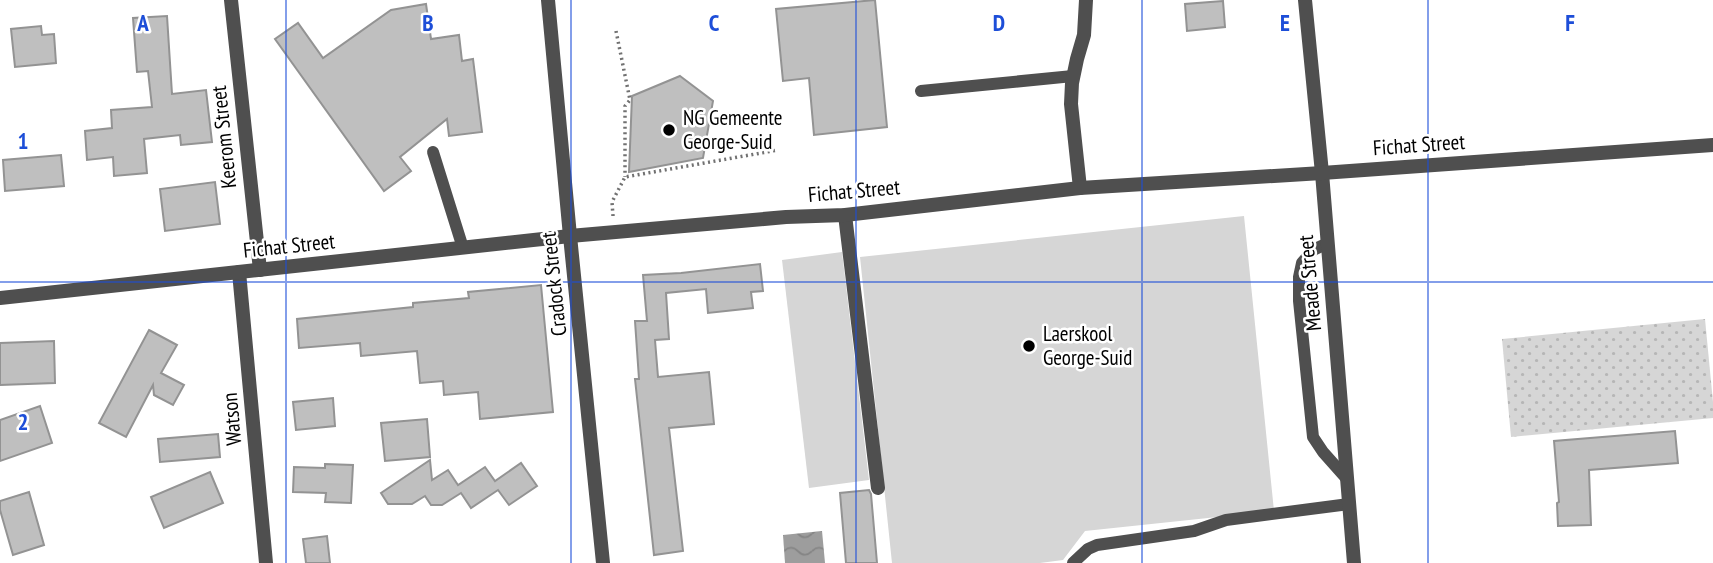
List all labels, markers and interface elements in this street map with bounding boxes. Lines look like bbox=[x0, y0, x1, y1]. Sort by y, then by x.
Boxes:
text: A bbox=[136, 8, 149, 37]
text: B bbox=[422, 8, 434, 37]
text: C bbox=[709, 8, 720, 37]
text: D bbox=[993, 8, 1005, 37]
text: E bbox=[1280, 8, 1290, 37]
text: F bbox=[1565, 8, 1575, 37]
street label: Keerom Street bbox=[205, 84, 242, 190]
place label: NG Gemeente George-Suid bbox=[683, 104, 782, 155]
marker: NG Gemeente George-Suid bbox=[661, 122, 677, 138]
text: 1 bbox=[18, 126, 29, 155]
street label: Fichat Street bbox=[1372, 128, 1466, 161]
street label: Fichat Street bbox=[807, 173, 901, 208]
street label: Fichat Street bbox=[242, 227, 336, 264]
street label: Cradock Street bbox=[535, 230, 572, 338]
street label: Meade Street bbox=[1292, 234, 1327, 332]
place label: Laerskool George-Suid bbox=[1043, 320, 1132, 371]
marker: Laerskool George-Suid bbox=[1021, 338, 1037, 354]
street label: Watson bbox=[216, 391, 247, 447]
text: 2 bbox=[18, 407, 29, 436]

